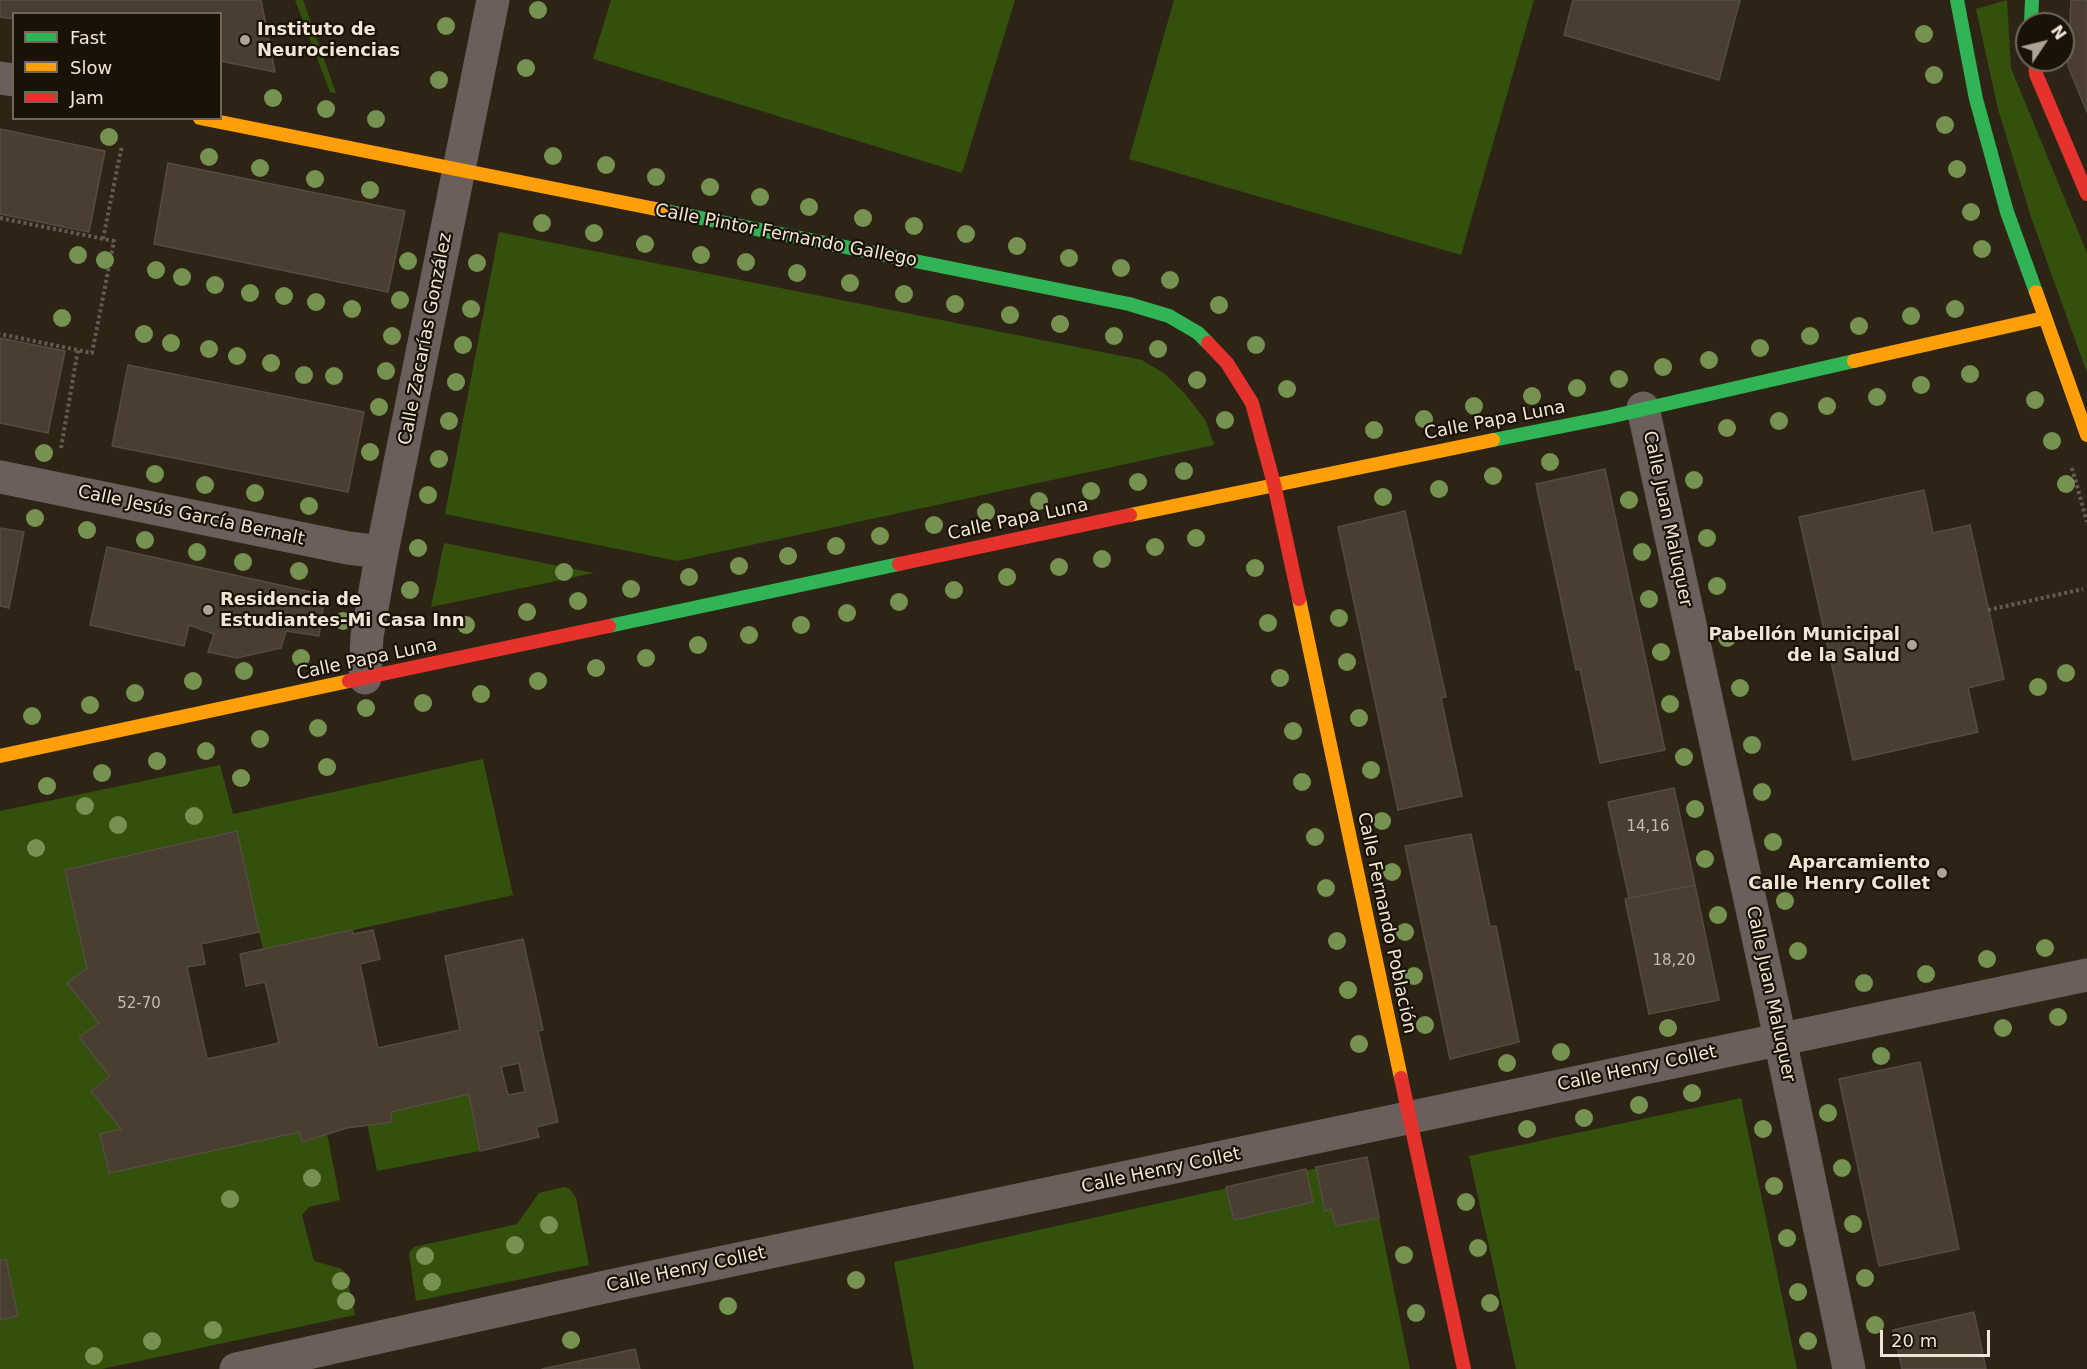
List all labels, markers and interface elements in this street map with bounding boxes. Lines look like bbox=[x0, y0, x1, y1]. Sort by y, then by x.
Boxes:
legend bbox=[12, 12, 222, 120]
north arrow bbox=[2015, 12, 2075, 72]
place label: Instituto de Neurociencias bbox=[257, 19, 400, 62]
text: N bbox=[2047, 22, 2070, 43]
text: Fast bbox=[70, 27, 106, 48]
marker: Instituto de Neurociencias bbox=[238, 33, 252, 47]
text: Slow bbox=[70, 57, 112, 78]
text: Jam bbox=[70, 87, 104, 108]
street label: Calle Pintor Fernando Gallego bbox=[653, 200, 919, 272]
street label: Calle Zacarías González bbox=[395, 231, 457, 447]
street label: Calle Papa Luna bbox=[1423, 397, 1567, 445]
street label: Calle Juan Maluquer bbox=[1638, 429, 1696, 609]
street label: Calle Jesús García Bernalt bbox=[76, 481, 306, 551]
street label: Calle Papa Luna bbox=[946, 495, 1090, 545]
place label: Residencia de Estudiantes-Mi Casa Inn bbox=[220, 589, 465, 632]
marker: Residencia de Estudiantes-Mi Casa Inn bbox=[201, 603, 215, 617]
place label: Pabellón Municipal de la Salud bbox=[1709, 624, 1900, 666]
street label: Calle Papa Luna bbox=[295, 635, 439, 685]
marker: Pabellón Municipal de la Salud bbox=[1905, 638, 1919, 652]
street label: Calle Fernando Población bbox=[1352, 810, 1420, 1036]
house number: 14,16 bbox=[1627, 818, 1669, 836]
place label: Aparcamiento Calle Henry Collet bbox=[1748, 852, 1930, 894]
marker: Aparcamiento Calle Henry Collet bbox=[1935, 866, 1949, 880]
street label: Calle Juan Maluquer bbox=[1741, 904, 1799, 1084]
house number: 18,20 bbox=[1653, 952, 1695, 970]
house number: 52-70 bbox=[117, 995, 161, 1013]
street label: Calle Henry Collet bbox=[1556, 1042, 1718, 1096]
street label: Calle Henry Collet bbox=[1080, 1144, 1242, 1198]
street label: Calle Henry Collet bbox=[605, 1243, 767, 1297]
scale bar bbox=[1883, 1318, 1992, 1356]
text: 20 m bbox=[1891, 1330, 1937, 1351]

